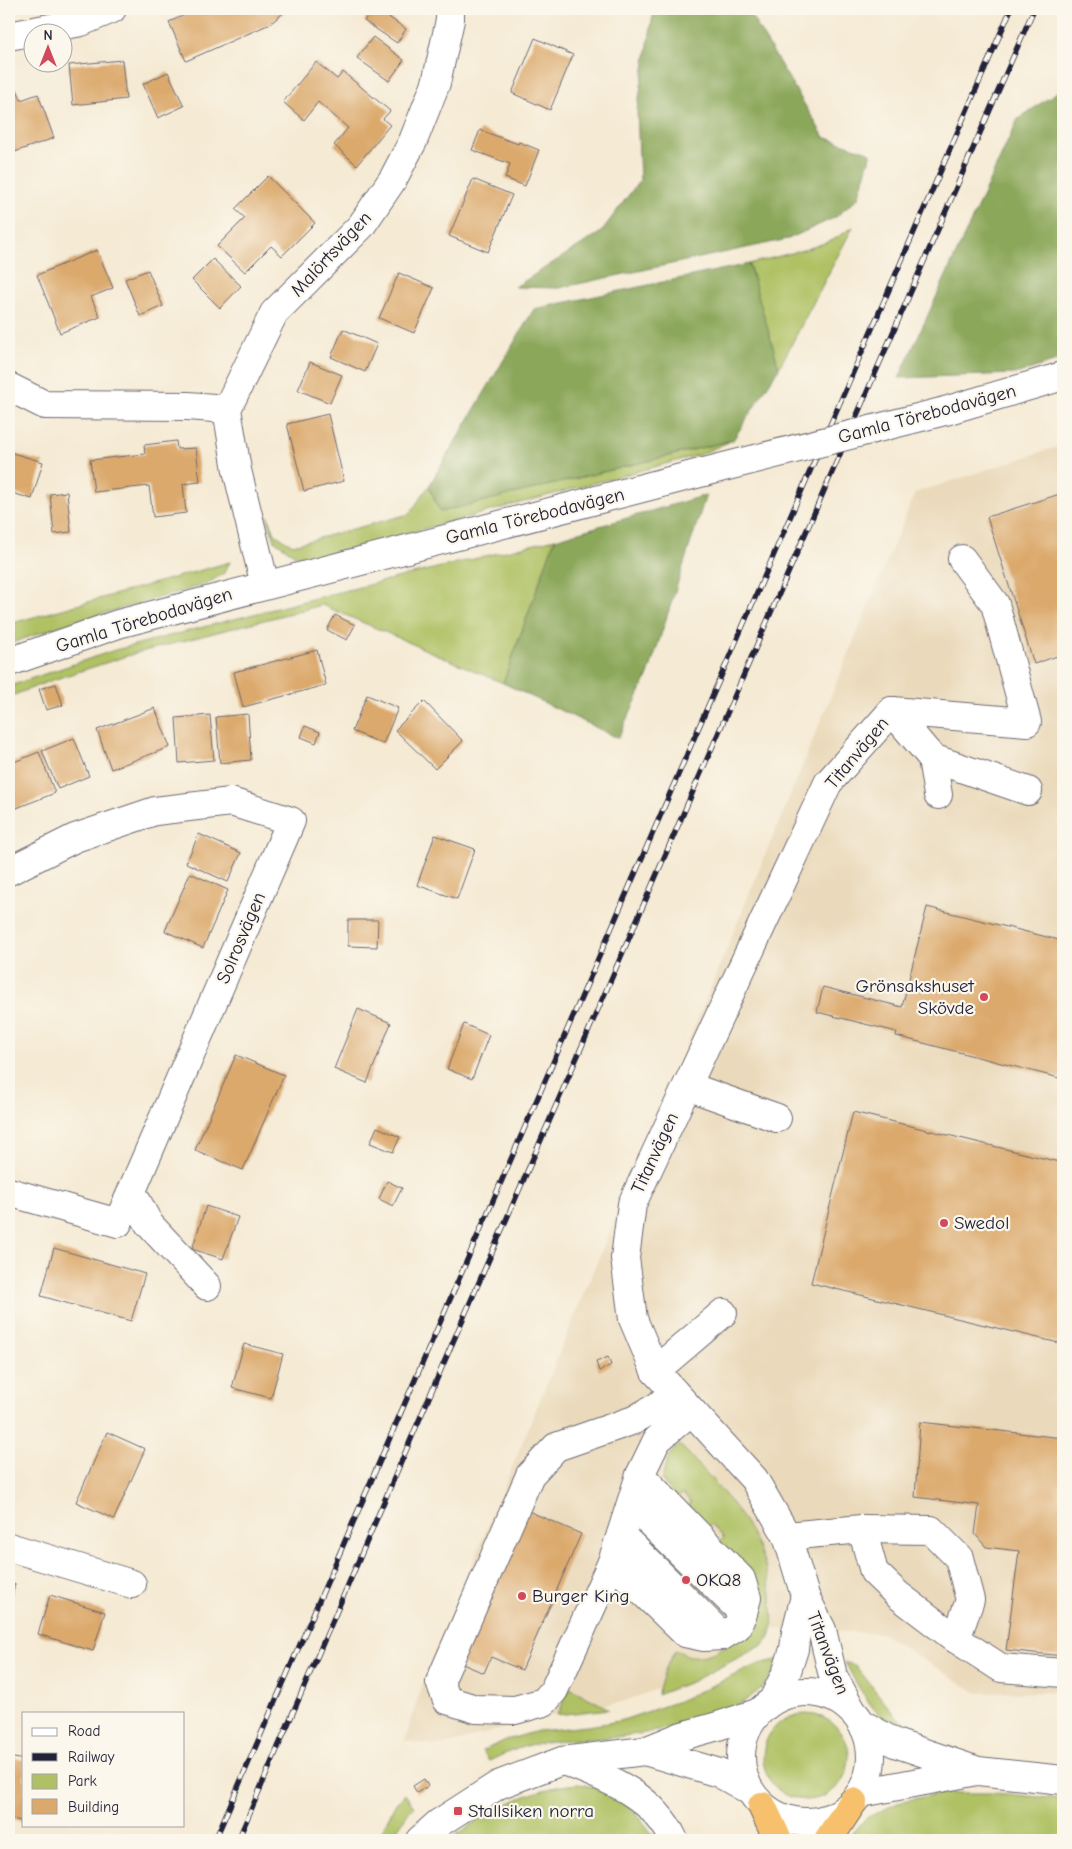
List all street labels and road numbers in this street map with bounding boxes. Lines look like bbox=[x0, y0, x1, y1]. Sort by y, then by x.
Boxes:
street label: Malörtsvägen bbox=[286, 207, 376, 301]
street label: Gamla Törebodavägen bbox=[836, 380, 1018, 448]
street label: Gamla Törebodavägen bbox=[443, 483, 627, 549]
street label: Gamla Törebodavägen bbox=[53, 583, 235, 657]
street label: Titanvägen bbox=[821, 713, 893, 793]
street label: Solrosvägen bbox=[212, 889, 270, 987]
street label: Titanvägen bbox=[627, 1109, 683, 1197]
street label: Titanvägen bbox=[802, 1608, 854, 1698]

